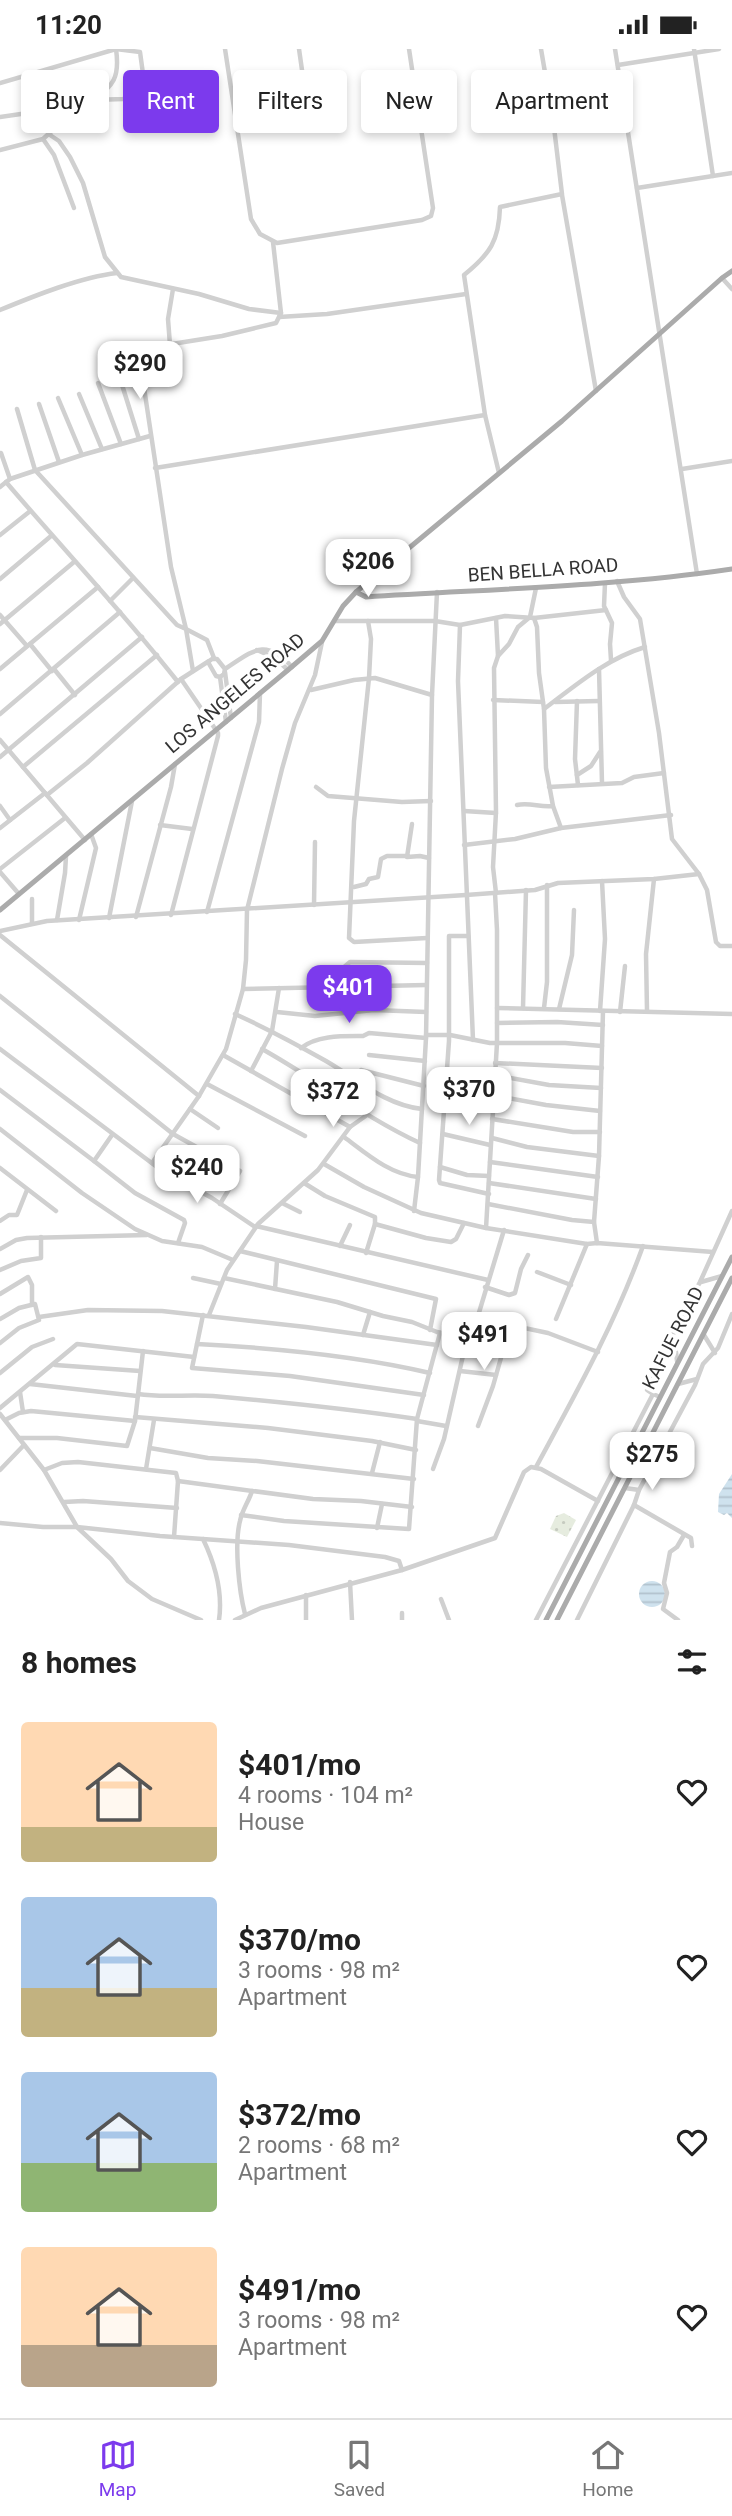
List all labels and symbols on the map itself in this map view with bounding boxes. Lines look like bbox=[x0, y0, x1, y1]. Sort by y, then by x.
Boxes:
pin: $290 bbox=[99, 341, 181, 401]
pin: $206 bbox=[327, 539, 409, 599]
street label: BEN BELLA ROAD bbox=[467, 553, 619, 587]
street label: LOS ANGELES ROAD bbox=[161, 628, 309, 758]
pin: $401 bbox=[308, 965, 390, 1025]
pin: $370 bbox=[428, 1067, 510, 1127]
pin: $372 bbox=[292, 1069, 374, 1129]
pin: $240 bbox=[156, 1145, 238, 1205]
street label: KAFUE ROAD bbox=[637, 1283, 709, 1393]
pin: $491 bbox=[443, 1313, 525, 1372]
pin: $275 bbox=[611, 1433, 693, 1492]

